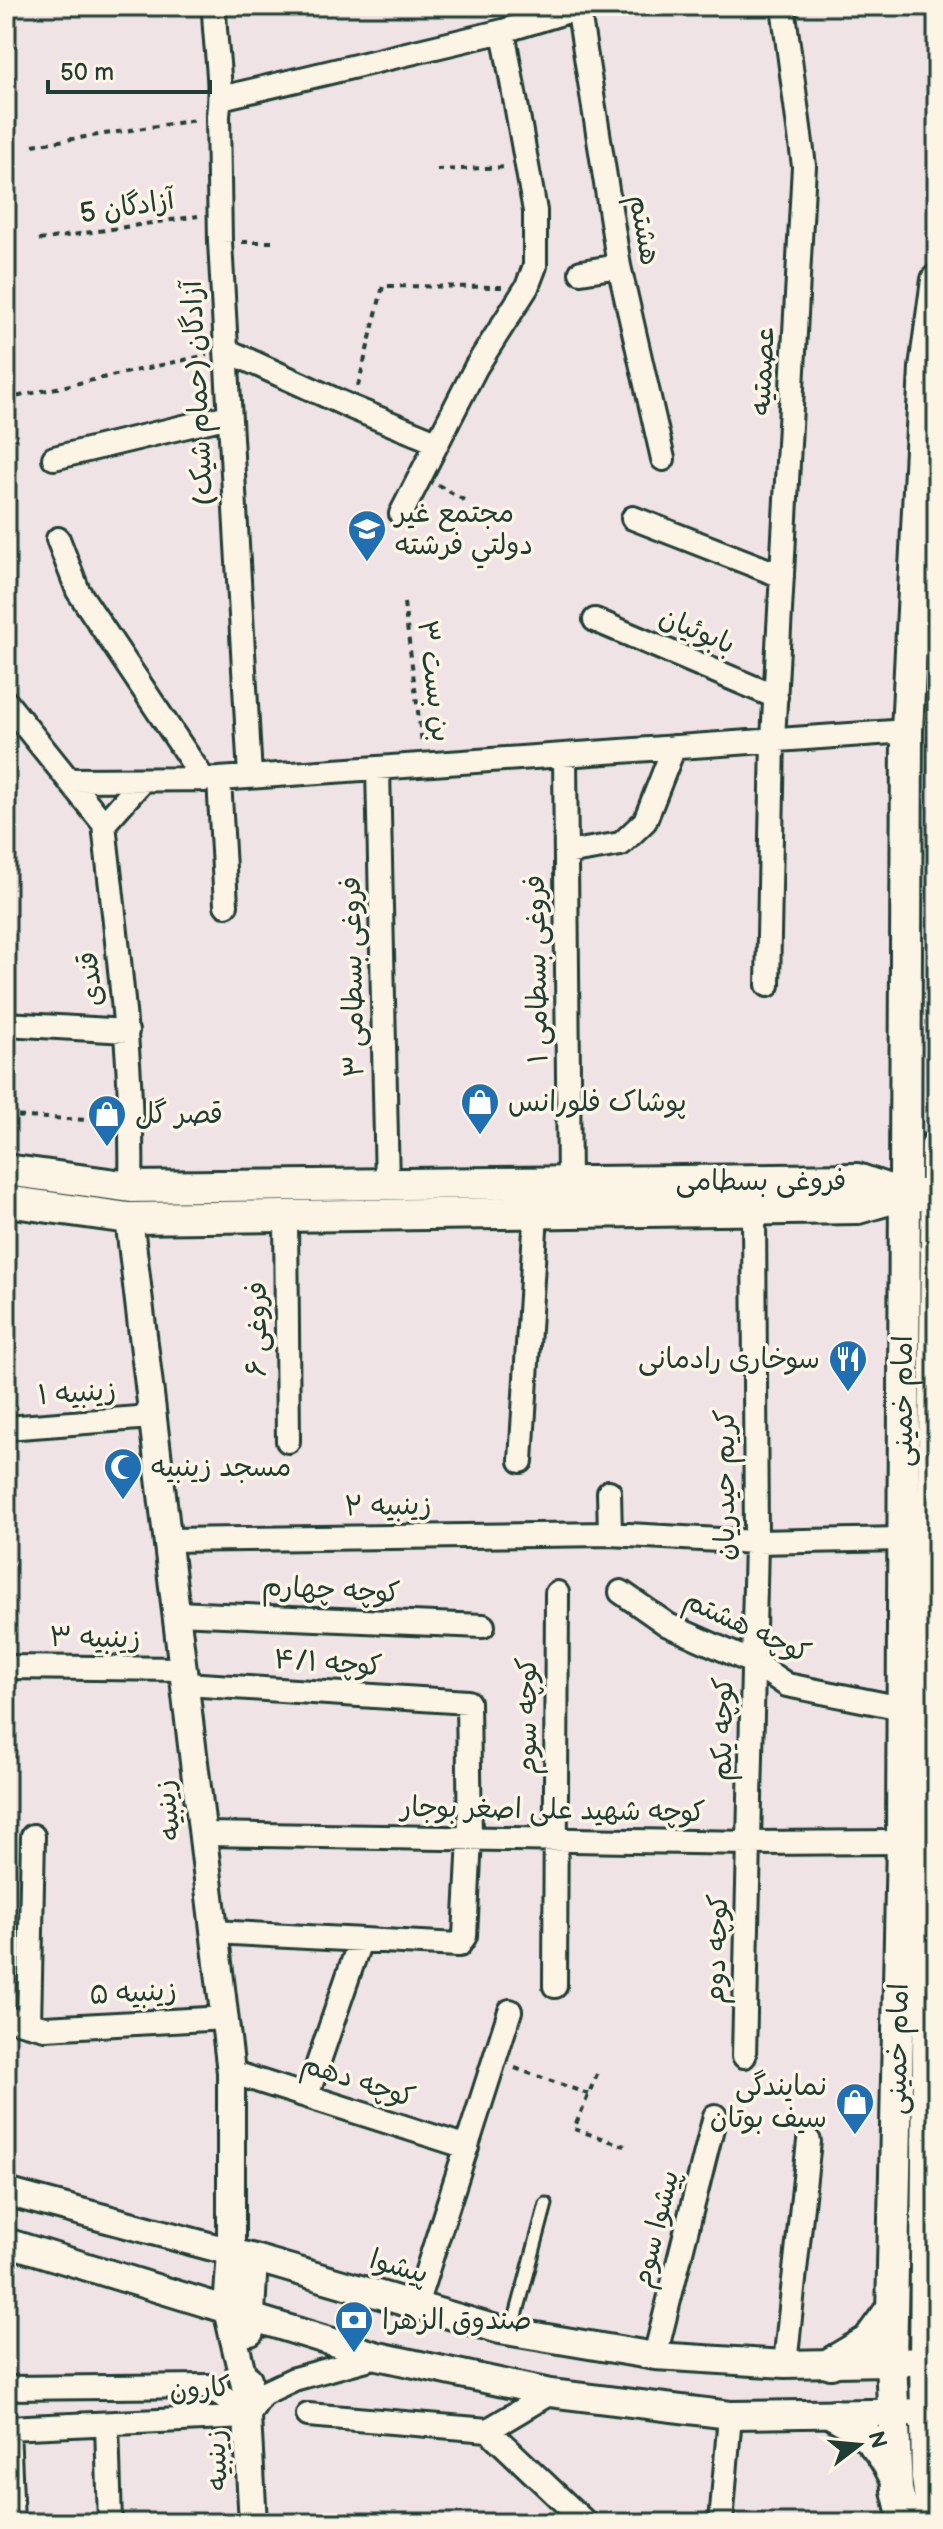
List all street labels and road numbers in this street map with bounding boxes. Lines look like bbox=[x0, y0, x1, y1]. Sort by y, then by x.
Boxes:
street label: آزادگان 5 bbox=[77, 182, 178, 231]
street label: هشتم bbox=[618, 192, 666, 268]
street label: آزادگان (حمام شیک) bbox=[175, 278, 224, 506]
street label: عصمتیه bbox=[744, 326, 782, 416]
street label: بابوئیان bbox=[654, 600, 740, 662]
street label: بن بست ۳ bbox=[410, 618, 458, 744]
street label: فروغی بسطامی ۱ bbox=[519, 874, 555, 1064]
street label: فروغی بسطامی ۳ bbox=[335, 876, 371, 1078]
street label: قندی bbox=[71, 949, 111, 1009]
street label: فروغی بسطامی bbox=[676, 1165, 846, 1198]
street label: فروغی ۶ bbox=[241, 1281, 274, 1377]
street label: امام خمینی bbox=[887, 1335, 924, 1467]
street label: زینبیه ۱ bbox=[37, 1374, 117, 1412]
street label: کریم حیدریان bbox=[709, 1409, 746, 1561]
street label: زینبیه ۲ bbox=[344, 1489, 432, 1523]
street label: کوچه چهارم bbox=[261, 1570, 401, 1614]
street label: کوچه هشتم bbox=[677, 1583, 815, 1674]
street label: زینبیه ۳ bbox=[49, 1621, 141, 1655]
street label: کوچه ۴/۱ bbox=[273, 1643, 383, 1683]
street label: کوچه سوم bbox=[511, 1657, 548, 1775]
street label: کوچه یکم bbox=[706, 1677, 744, 1781]
street label: زینبیه bbox=[148, 1778, 188, 1842]
street label: کوچه شهید علی اصغر بوجار bbox=[398, 1791, 706, 1829]
street label: کوچه دوم bbox=[699, 1893, 739, 2005]
street label: زینبیه ۵ bbox=[88, 1974, 178, 2012]
street label: امام خمینی bbox=[880, 1983, 920, 2115]
street label: کوچه دهم bbox=[296, 2047, 419, 2119]
street label: پیشوا سوم bbox=[625, 2167, 690, 2292]
street label: پیشوا bbox=[366, 2243, 432, 2292]
street label: کارون bbox=[168, 2370, 232, 2408]
street label: زینبیه bbox=[199, 2429, 235, 2491]

